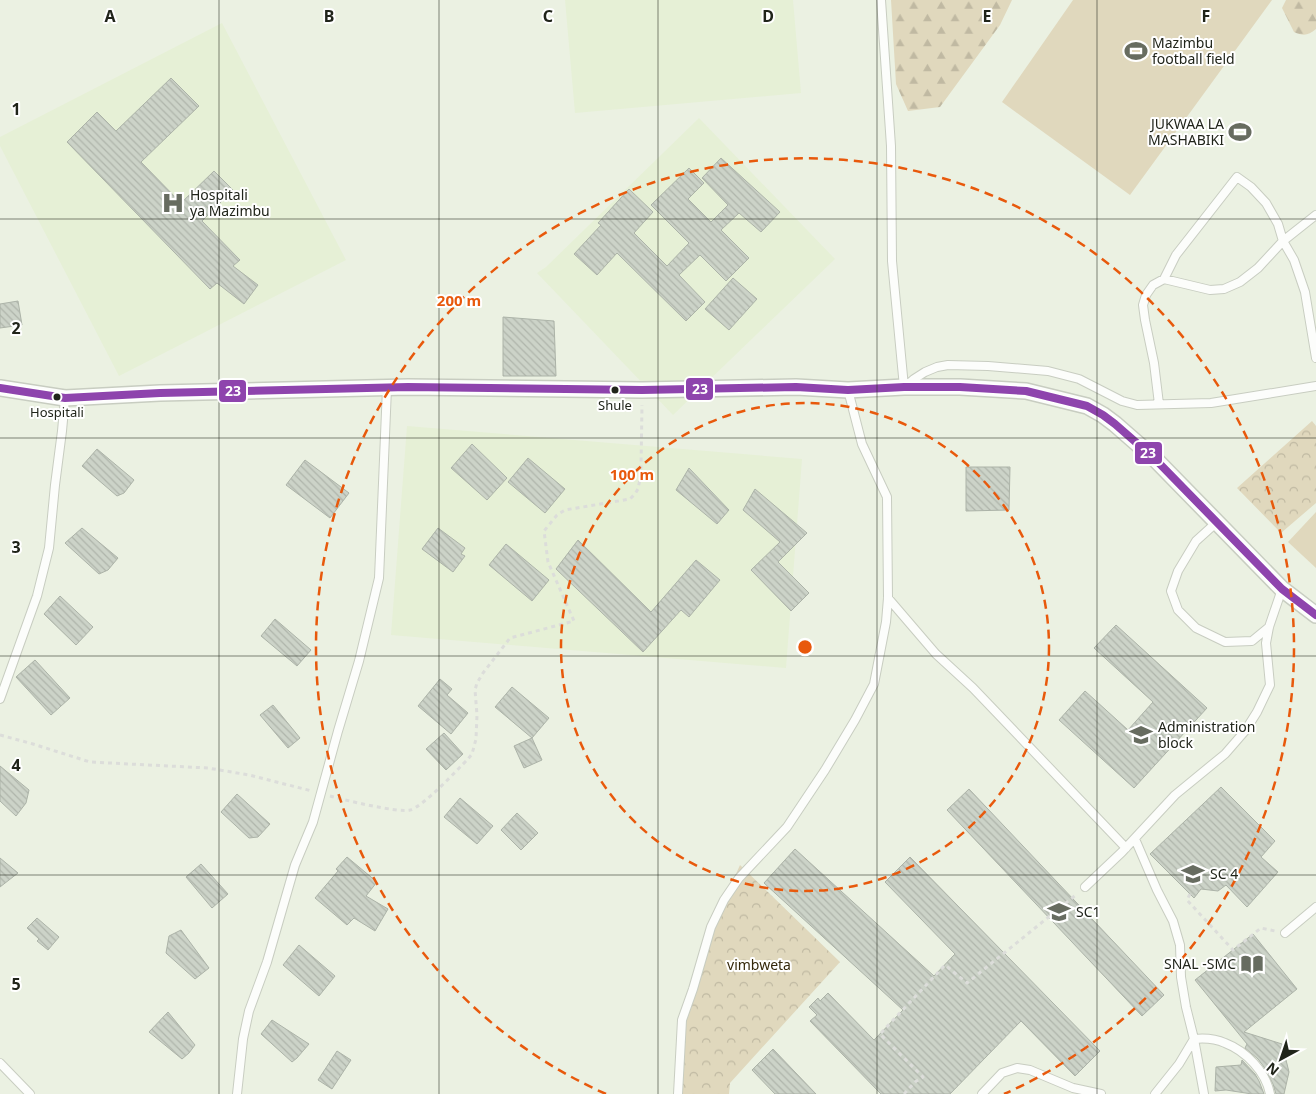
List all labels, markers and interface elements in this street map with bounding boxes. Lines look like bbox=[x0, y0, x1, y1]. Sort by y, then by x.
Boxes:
text: A bbox=[104, 5, 116, 27]
text: B bbox=[324, 5, 334, 27]
text: C bbox=[543, 5, 553, 27]
text: D bbox=[762, 5, 774, 27]
text: E bbox=[983, 5, 992, 27]
text: F bbox=[1202, 5, 1210, 27]
place label: Mazimbu football field bbox=[1152, 33, 1235, 68]
sports icon: Mazimbu football field bbox=[1123, 38, 1149, 64]
text: 1 bbox=[11, 98, 21, 120]
place label: JUKWAA LA MASHABIKI bbox=[1148, 114, 1224, 149]
sports icon: JUKWAA LA MASHABIKI bbox=[1227, 119, 1253, 145]
place label: Hospitali ya Mazimbu bbox=[190, 185, 270, 220]
hospital icon: Hospitali ya Mazimbu bbox=[160, 190, 186, 216]
text: 200 m bbox=[437, 290, 481, 310]
text: 2 bbox=[11, 317, 21, 339]
line badge: 23 bbox=[685, 377, 714, 401]
line badge: 23 bbox=[218, 379, 247, 403]
text: 23 bbox=[692, 379, 708, 398]
text: 23 bbox=[225, 381, 241, 400]
marker: Shule bbox=[610, 385, 620, 395]
marker: Hospitali bbox=[52, 392, 62, 402]
place label: Shule bbox=[598, 396, 632, 414]
place label: Hospitali bbox=[30, 403, 84, 421]
line badge: 23 bbox=[1134, 441, 1163, 465]
text: 23 bbox=[1140, 443, 1156, 462]
text: 100 m bbox=[610, 464, 654, 484]
text: 3 bbox=[11, 536, 21, 558]
centre of rings bbox=[796, 638, 814, 656]
place label: Administration block bbox=[1158, 717, 1255, 752]
school or university icon: Administration block bbox=[1128, 722, 1154, 748]
text: 4 bbox=[11, 754, 21, 776]
school or university icon: SC 4 bbox=[1180, 861, 1206, 887]
place label: SC 4 bbox=[1210, 864, 1238, 883]
school or university icon: SC1 bbox=[1046, 899, 1072, 925]
place label: SC1 bbox=[1076, 902, 1101, 921]
library icon: SNAL -SMC bbox=[1239, 951, 1265, 977]
place label: SNAL -SMC bbox=[1164, 954, 1236, 973]
park label: vimbweta bbox=[727, 955, 791, 974]
text: 5 bbox=[11, 973, 21, 995]
north arrow bbox=[1256, 1034, 1306, 1084]
text: N bbox=[1262, 1058, 1283, 1080]

